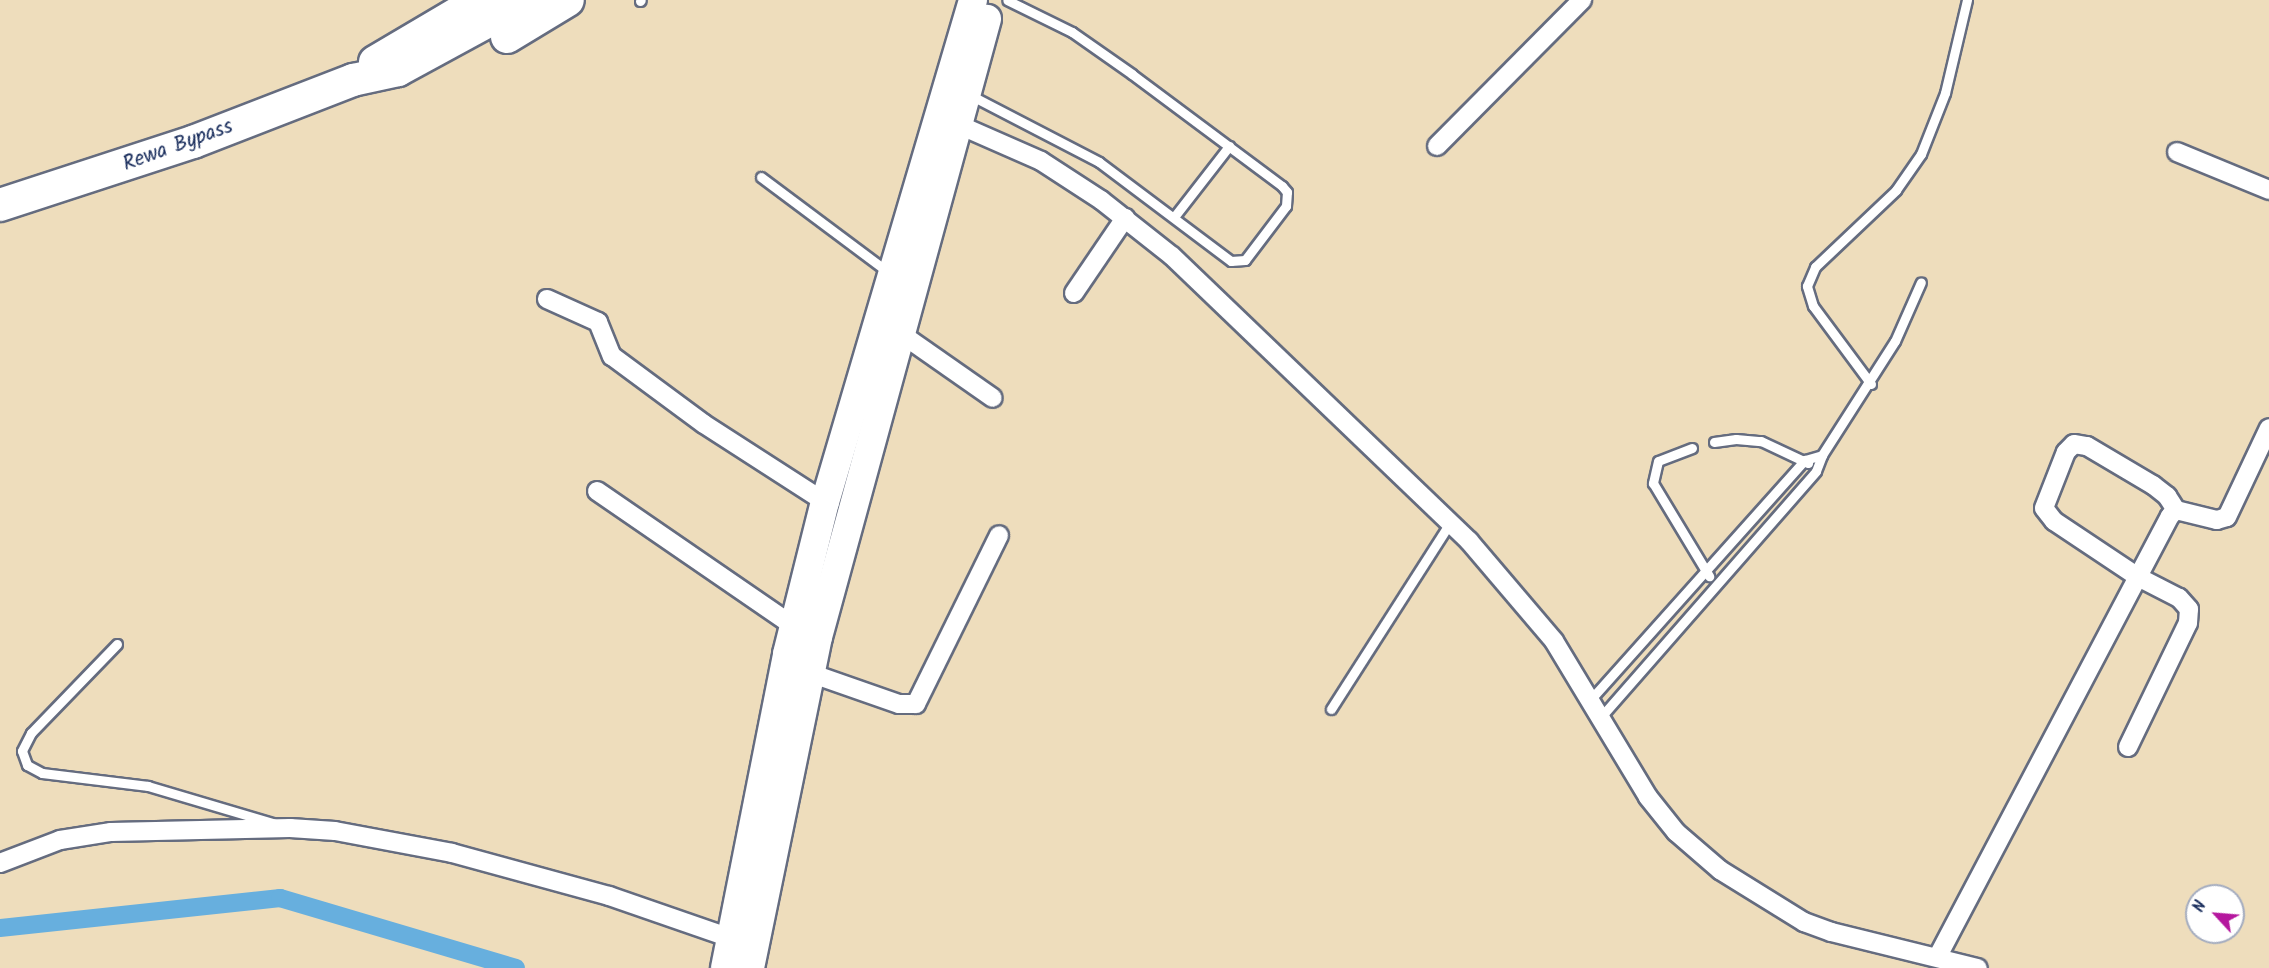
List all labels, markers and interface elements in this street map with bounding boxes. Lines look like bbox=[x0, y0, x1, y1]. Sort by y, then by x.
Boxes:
street label: Rewa Bypass bbox=[120, 114, 236, 178]
north arrow bbox=[2185, 884, 2245, 944]
text: N bbox=[2187, 897, 2214, 917]

